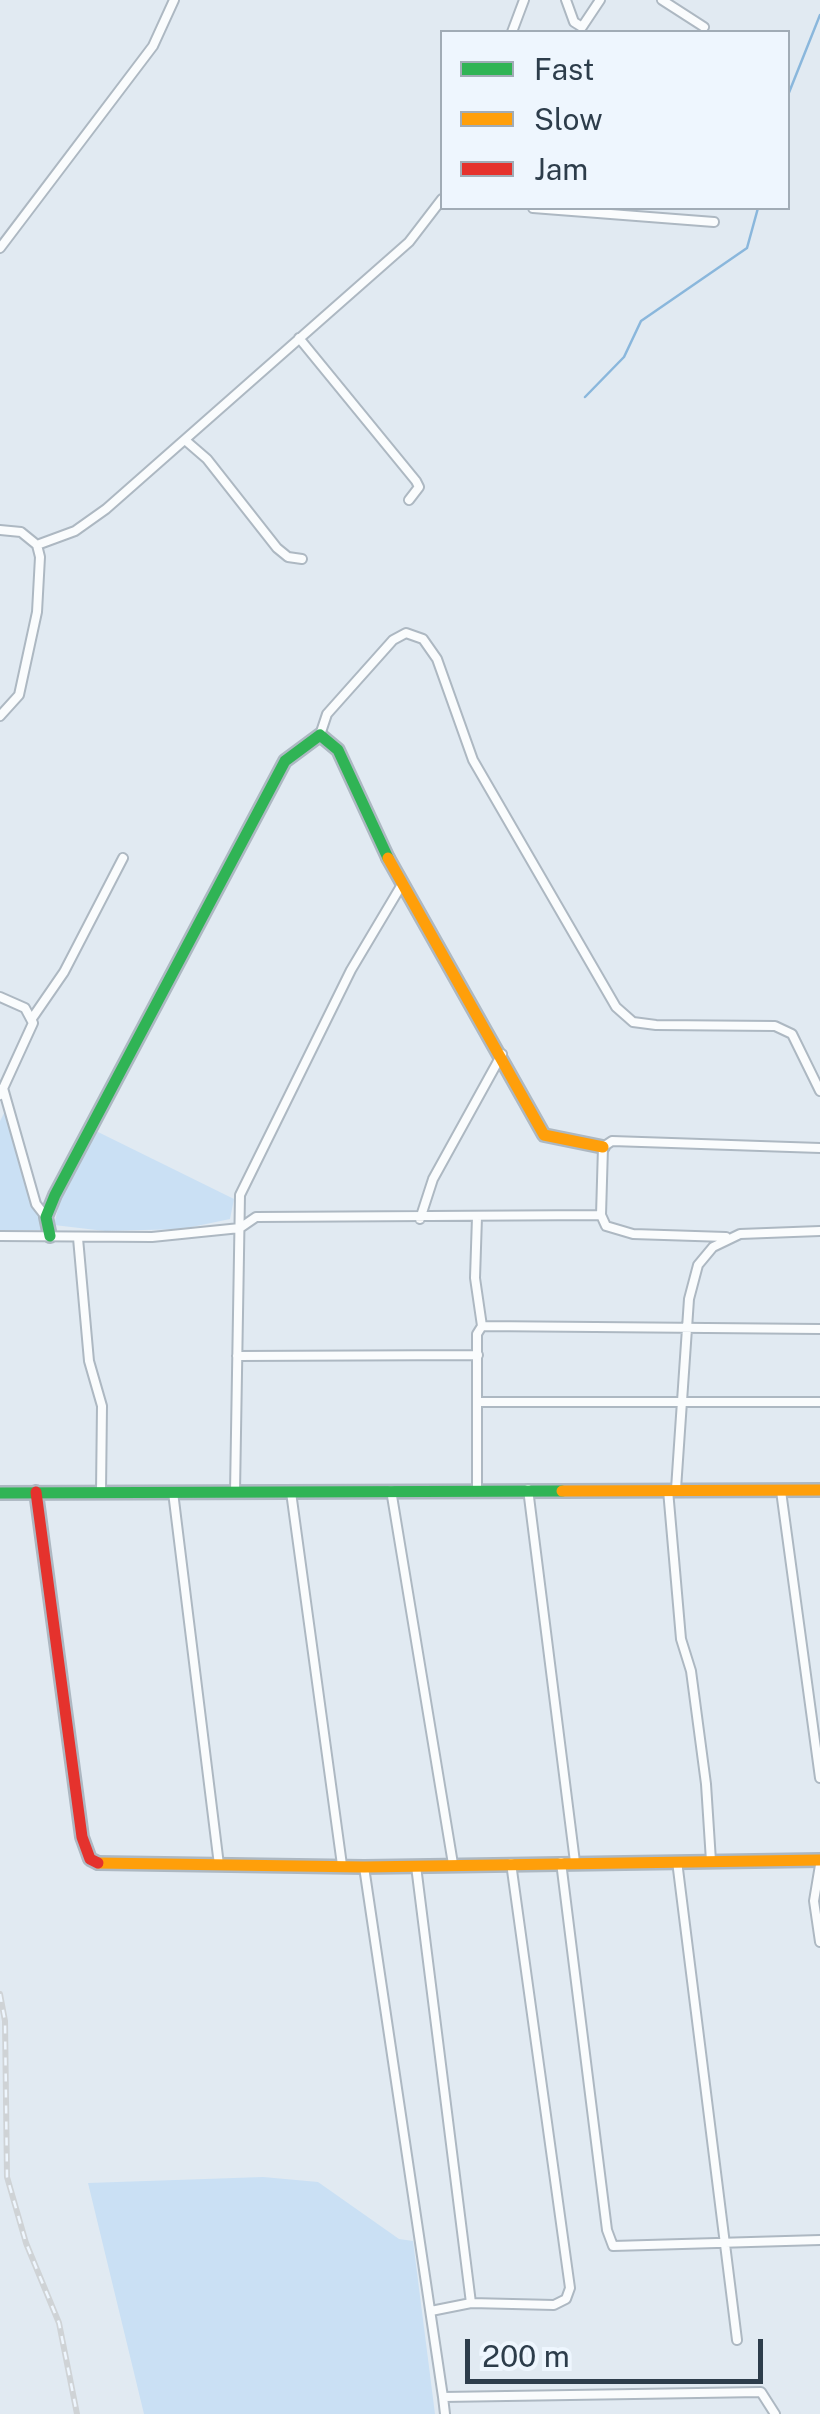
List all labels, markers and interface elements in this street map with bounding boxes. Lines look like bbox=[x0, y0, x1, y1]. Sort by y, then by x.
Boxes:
legend bbox=[440, 30, 790, 210]
text: Fast bbox=[534, 51, 594, 87]
text: Slow bbox=[534, 101, 603, 137]
text: Jam bbox=[534, 151, 588, 187]
scale bar bbox=[470, 2319, 768, 2381]
text: 200 m bbox=[482, 2338, 570, 2374]

